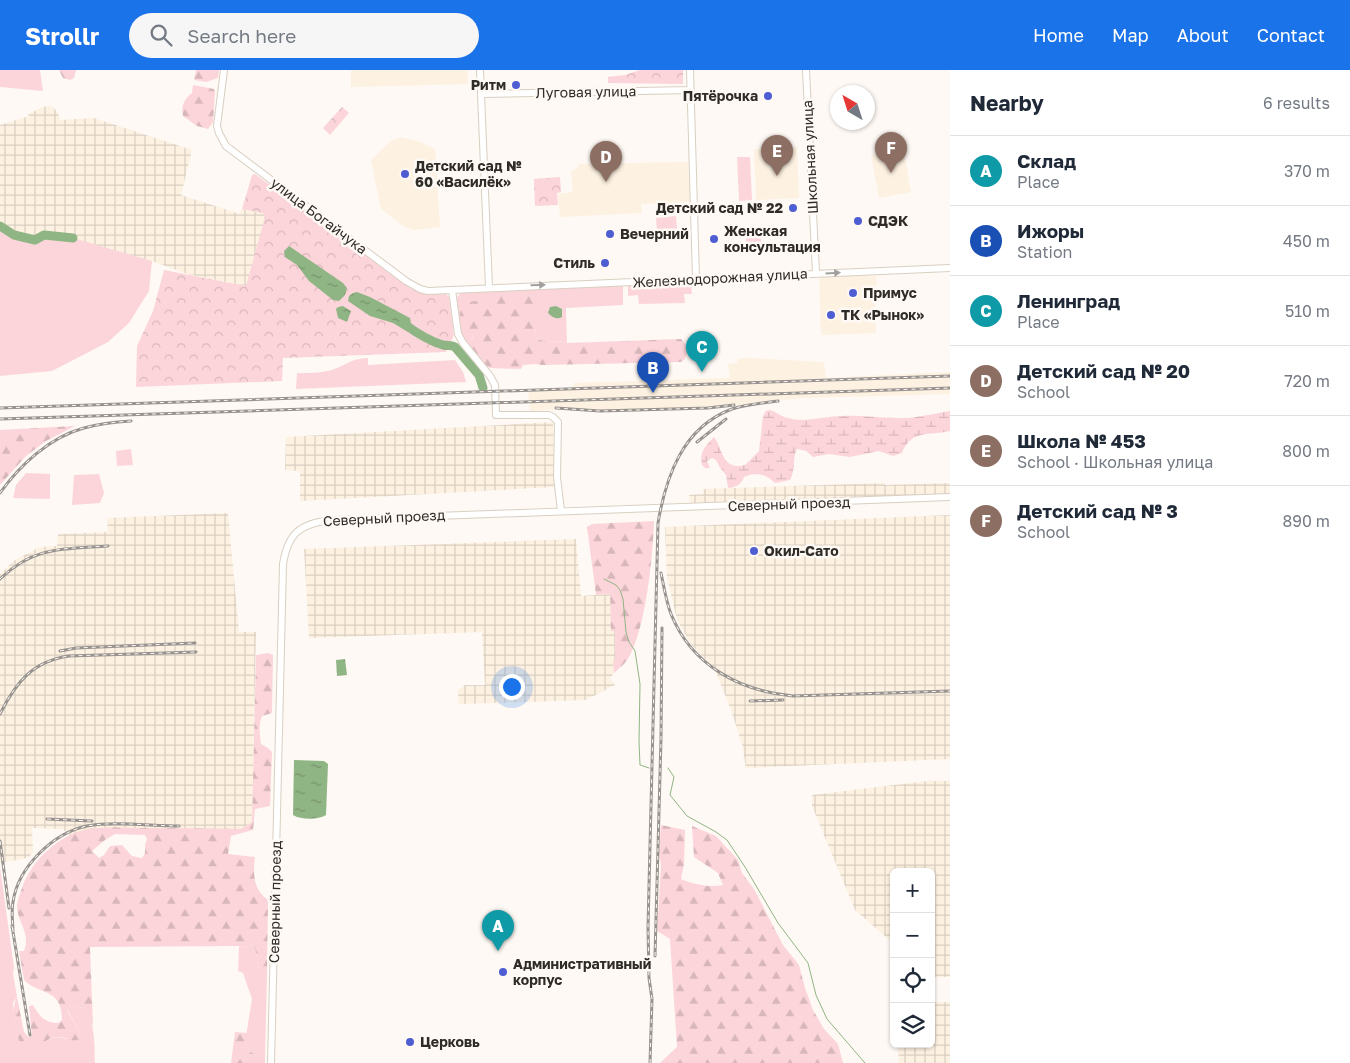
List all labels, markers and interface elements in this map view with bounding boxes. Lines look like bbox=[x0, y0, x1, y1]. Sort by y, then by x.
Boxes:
search box bbox=[129, 13, 479, 58]
text: Strollr bbox=[25, 21, 99, 50]
icon: search bbox=[147, 21, 175, 49]
text: Search here bbox=[187, 24, 296, 47]
text: Home bbox=[1033, 24, 1084, 46]
text: Map bbox=[1112, 24, 1149, 46]
text: About bbox=[1177, 24, 1229, 46]
text: Contact bbox=[1257, 24, 1325, 46]
place label: Ритм bbox=[471, 76, 506, 93]
marker: Ритм bbox=[510, 79, 522, 91]
street label: Луговая улица bbox=[535, 82, 637, 101]
north arrow bbox=[830, 85, 875, 130]
place label: Пятёрочка bbox=[683, 87, 758, 104]
marker: Пятёрочка bbox=[762, 90, 774, 102]
text: Nearby bbox=[970, 90, 1044, 116]
text: 6 results bbox=[1263, 93, 1330, 113]
street label: Школьная улица bbox=[798, 100, 821, 214]
pin: F bbox=[875, 132, 907, 173]
pin: E bbox=[761, 135, 793, 176]
pin: D bbox=[590, 141, 622, 182]
text: Склад bbox=[1017, 149, 1076, 172]
place label: Детский сад № 60 «Василёк» bbox=[415, 157, 522, 190]
text: A bbox=[980, 161, 992, 181]
text: 370 m bbox=[1284, 161, 1330, 181]
marker: Детский сад № 60 «Василёк» bbox=[399, 168, 411, 180]
text: Place bbox=[1017, 172, 1060, 192]
street label: улица Богайчука bbox=[268, 174, 371, 257]
place label: Детский сад № 22 bbox=[656, 199, 783, 216]
marker: Детский сад № 22 bbox=[787, 202, 799, 214]
place label: СДЭК bbox=[868, 212, 909, 229]
marker: СДЭК bbox=[852, 215, 864, 227]
text: Ижоры bbox=[1017, 219, 1084, 242]
place label: Женская консультация bbox=[724, 222, 821, 255]
place label: Вечерний bbox=[620, 225, 689, 242]
marker: Вечерний bbox=[604, 228, 616, 240]
text: B bbox=[980, 231, 992, 251]
text: 450 m bbox=[1283, 231, 1330, 251]
marker: Женская консультация bbox=[708, 233, 720, 245]
text: Station bbox=[1017, 242, 1072, 262]
place label: Стиль bbox=[553, 254, 595, 271]
marker: Стиль bbox=[599, 257, 611, 269]
street label: Железнодорожная улица bbox=[632, 264, 808, 291]
one-way arrow bbox=[825, 268, 841, 276]
one-way arrow bbox=[530, 281, 546, 289]
place label: Примус bbox=[863, 284, 917, 301]
marker: Примус bbox=[847, 287, 859, 299]
text: Ленинград bbox=[1017, 289, 1120, 312]
text: C bbox=[980, 301, 992, 321]
text: 510 m bbox=[1285, 301, 1330, 321]
place label: ТК «Рынок» bbox=[841, 306, 924, 323]
marker: ТК «Рынок» bbox=[825, 309, 837, 321]
text: Place bbox=[1017, 312, 1060, 332]
pin: C bbox=[686, 331, 718, 372]
pin: B bbox=[637, 352, 669, 393]
text: Детский сад № 20 bbox=[1017, 359, 1190, 382]
text: D bbox=[980, 371, 992, 391]
text: 720 m bbox=[1284, 371, 1330, 391]
text: School bbox=[1017, 382, 1070, 402]
text: Школа № 453 bbox=[1017, 429, 1146, 452]
text: E bbox=[981, 441, 991, 461]
text: 800 m bbox=[1282, 441, 1330, 461]
text: School · Школьная улица bbox=[1017, 452, 1213, 472]
street label: Северный проезд bbox=[728, 493, 851, 514]
text: Детский сад № 3 bbox=[1017, 499, 1178, 522]
street label: Северный проезд bbox=[322, 506, 446, 529]
text: F bbox=[981, 511, 991, 531]
text: 890 m bbox=[1282, 511, 1330, 531]
text: School bbox=[1017, 522, 1070, 542]
place label: Окил-Сато bbox=[764, 542, 839, 559]
marker: Окил-Сато bbox=[748, 545, 760, 557]
your location bbox=[499, 674, 525, 700]
street label: Северный проезд bbox=[265, 840, 284, 963]
map controls bbox=[890, 868, 935, 1048]
button: + bbox=[890, 868, 935, 913]
pin: A bbox=[482, 910, 514, 951]
button: − bbox=[890, 913, 935, 958]
place label: Административный корпус bbox=[513, 955, 651, 988]
button: locate bbox=[890, 958, 935, 1003]
marker: Административный корпус bbox=[497, 966, 509, 978]
button: layers bbox=[890, 1003, 935, 1048]
place label: Церковь bbox=[420, 1033, 480, 1050]
marker: Церковь bbox=[404, 1036, 416, 1048]

